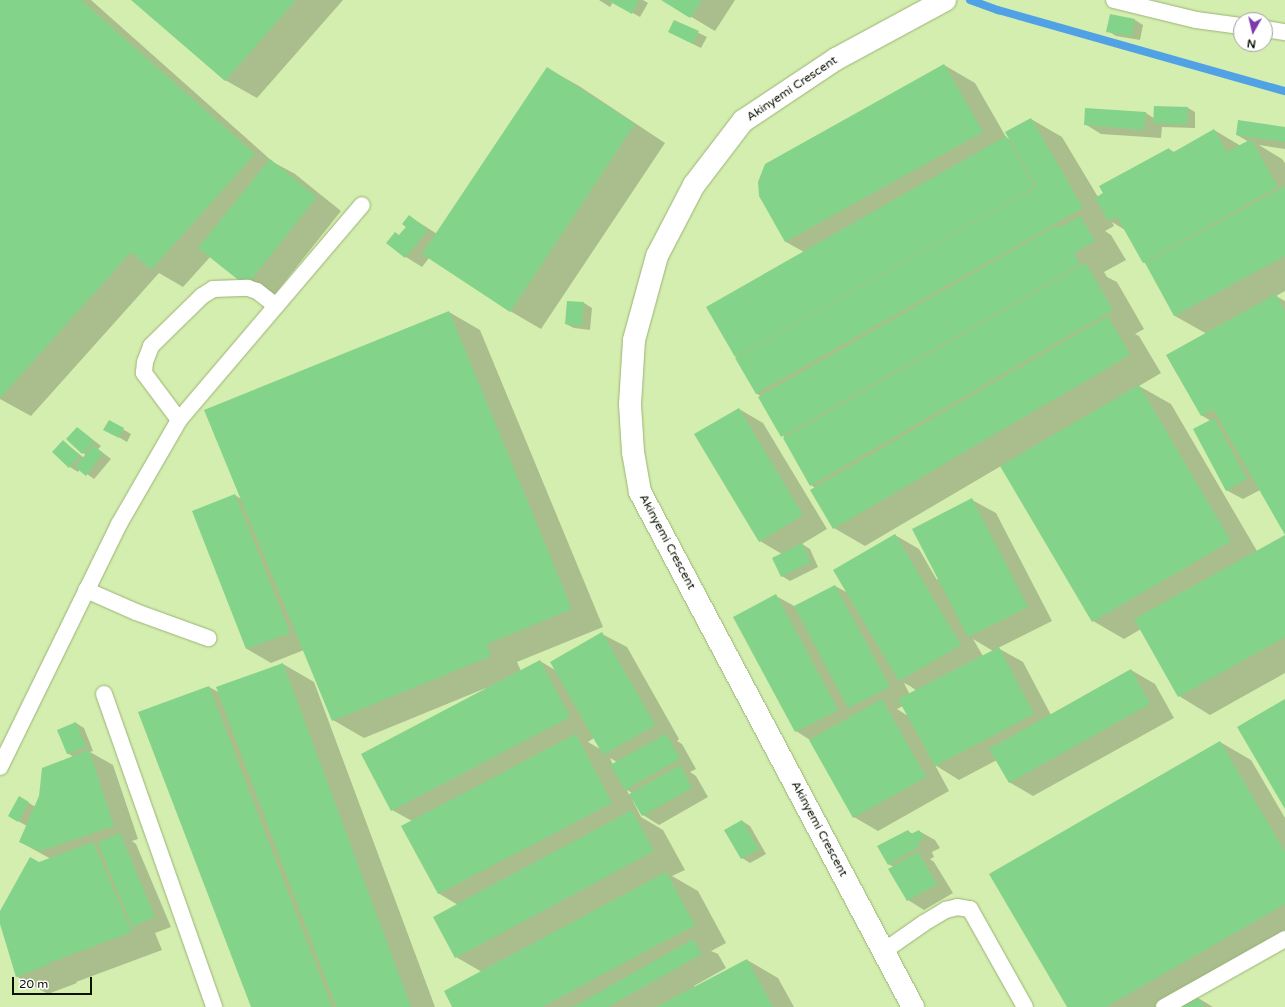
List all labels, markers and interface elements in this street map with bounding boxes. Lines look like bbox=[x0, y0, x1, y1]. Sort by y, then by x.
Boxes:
north arrow bbox=[1233, 12, 1273, 52]
text: N bbox=[1246, 36, 1257, 50]
street label: Akinyemi Crescent bbox=[744, 53, 840, 125]
street label: Akinyemi Crescent bbox=[636, 492, 698, 592]
street label: Akinyemi Crescent bbox=[788, 779, 850, 879]
scale bar bbox=[14, 969, 94, 995]
text: 20 m bbox=[19, 977, 48, 991]

